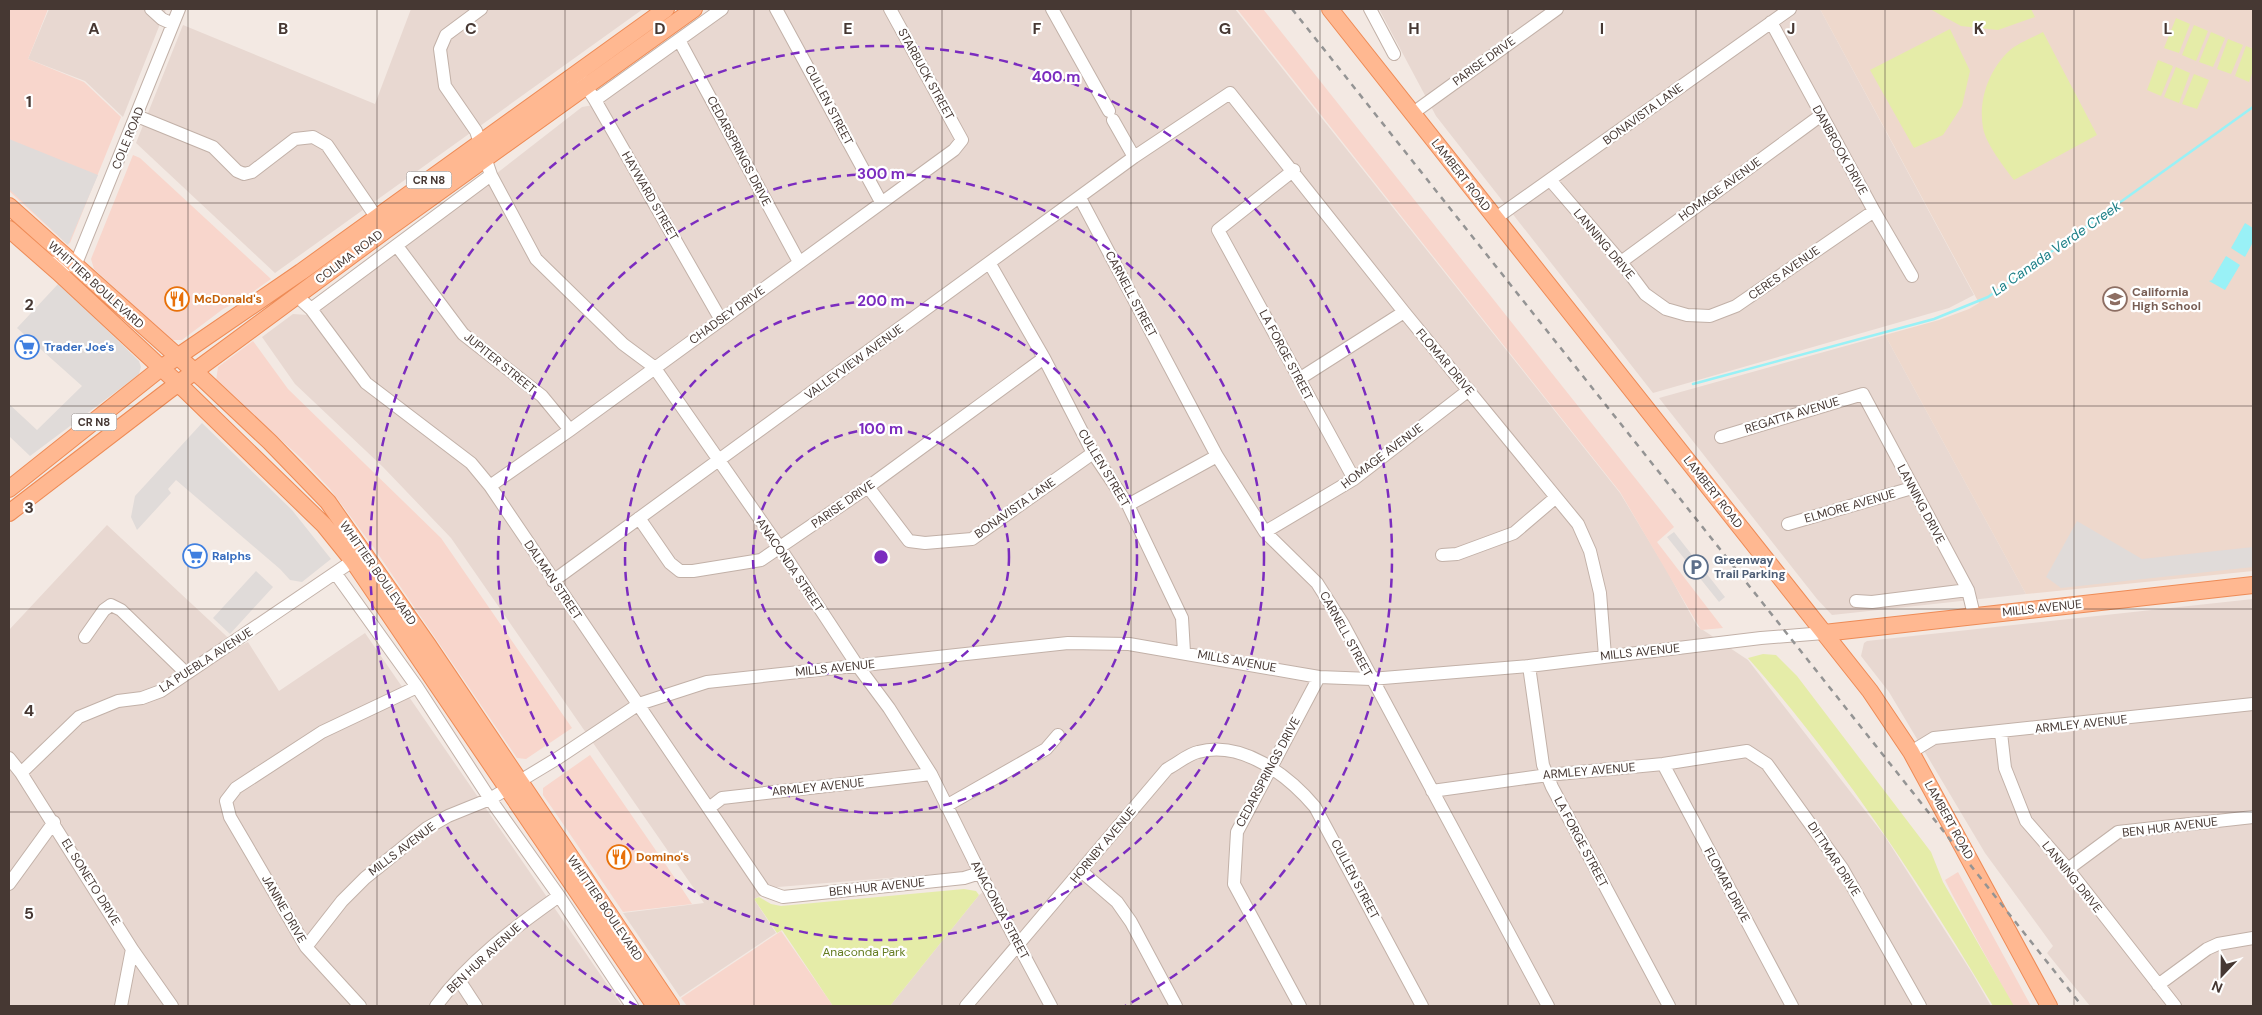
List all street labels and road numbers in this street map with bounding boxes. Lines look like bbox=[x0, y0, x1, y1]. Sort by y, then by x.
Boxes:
street label: STARBUCK STREET bbox=[894, 25, 958, 123]
street label: PARISE DRIVE bbox=[1449, 33, 1519, 89]
street label: CULLEN STREET bbox=[801, 62, 857, 148]
street label: BONAVISTA LANE bbox=[1600, 79, 1687, 149]
street label: CEDARSPRINGS DRIVE bbox=[703, 93, 775, 209]
street label: DANBROOK DRIVE bbox=[1809, 102, 1871, 198]
street label: COLE ROAD bbox=[108, 104, 148, 172]
street label: LAMBERT ROAD bbox=[1428, 136, 1494, 214]
street label: HAYWARD STREET bbox=[618, 149, 682, 244]
street label: HOMAGE AVENUE bbox=[1675, 153, 1765, 224]
road number: CR N8 bbox=[406, 172, 452, 188]
street label: LANNING DRIVE bbox=[1570, 205, 1638, 283]
street label: COLIMA ROAD bbox=[312, 226, 386, 288]
street label: WHITTIER BOULEVARD bbox=[45, 238, 147, 332]
street label: CERES AVENUE bbox=[1745, 242, 1823, 304]
street label: CARNELL STREET bbox=[1102, 248, 1161, 340]
street label: CHADSEY DRIVE bbox=[686, 282, 768, 348]
street label: LA FORGE STREET bbox=[1255, 307, 1317, 403]
street label: VALLEYVIEW AVENUE bbox=[801, 321, 907, 403]
street label: FLOMAR DRIVE bbox=[1412, 325, 1478, 399]
street label: JUPITER STREET bbox=[461, 329, 540, 397]
street label: REGATTA AVENUE bbox=[1743, 393, 1842, 437]
road number: CR N8 bbox=[72, 414, 116, 431]
street label: HOMAGE AVENUE bbox=[1338, 420, 1426, 492]
street label: CULLEN STREET bbox=[1074, 426, 1134, 510]
street label: LAMBERT ROAD bbox=[1680, 453, 1746, 531]
street label: LANNING DRIVE bbox=[1893, 462, 1949, 546]
street label: BONAVISTA LANE bbox=[971, 474, 1059, 542]
street label: PARISE DRIVE bbox=[808, 476, 878, 532]
street label: ELMORE AVENUE bbox=[1803, 485, 1898, 527]
street label: ANACONDA STREET bbox=[753, 515, 827, 615]
street label: WHITTIER BOULEVARD bbox=[336, 518, 420, 628]
street label: DALMAN STREET bbox=[521, 537, 586, 623]
street label: CARNELL STREET bbox=[1316, 588, 1376, 680]
street label: MILLS AVENUE bbox=[2001, 596, 2083, 620]
street label: LA PUEBLA AVENUE bbox=[156, 624, 256, 696]
street label: MILLS AVENUE bbox=[1599, 640, 1681, 664]
street label: MILLS AVENUE bbox=[1196, 646, 1278, 676]
street label: MILLS AVENUE bbox=[794, 656, 876, 680]
street label: ARMLEY AVENUE bbox=[2034, 711, 2128, 737]
street label: CEDARSPRINGS DRIVE bbox=[1232, 714, 1304, 830]
street label: ARMLEY AVENUE bbox=[1542, 759, 1636, 783]
street label: ARMLEY AVENUE bbox=[771, 774, 865, 800]
street label: LAMBERT ROAD bbox=[1921, 778, 1977, 862]
street label: LA FORGE STREET bbox=[1550, 794, 1612, 890]
street label: HORNBY AVENUE bbox=[1067, 804, 1140, 886]
street label: BEN HUR AVENUE bbox=[2121, 813, 2219, 841]
street label: MILLS AVENUE bbox=[365, 818, 439, 879]
street label: DITTMAR DRIVE bbox=[1804, 819, 1864, 900]
street label: EL SONETO DRIVE bbox=[58, 836, 124, 929]
street label: CULLEN STREET bbox=[1327, 836, 1383, 922]
street label: LANNING DRIVE bbox=[2038, 838, 2106, 916]
street label: FLOMAR DRIVE bbox=[1701, 845, 1754, 925]
street label: WHITTIER BOULEVARD bbox=[564, 852, 646, 964]
street label: ANACONDA STREET bbox=[967, 858, 1033, 962]
street label: JANINE DRIVE bbox=[258, 872, 310, 946]
street label: BEN HUR AVENUE bbox=[828, 874, 926, 900]
street label: BEN HUR AVENUE bbox=[443, 919, 525, 997]

